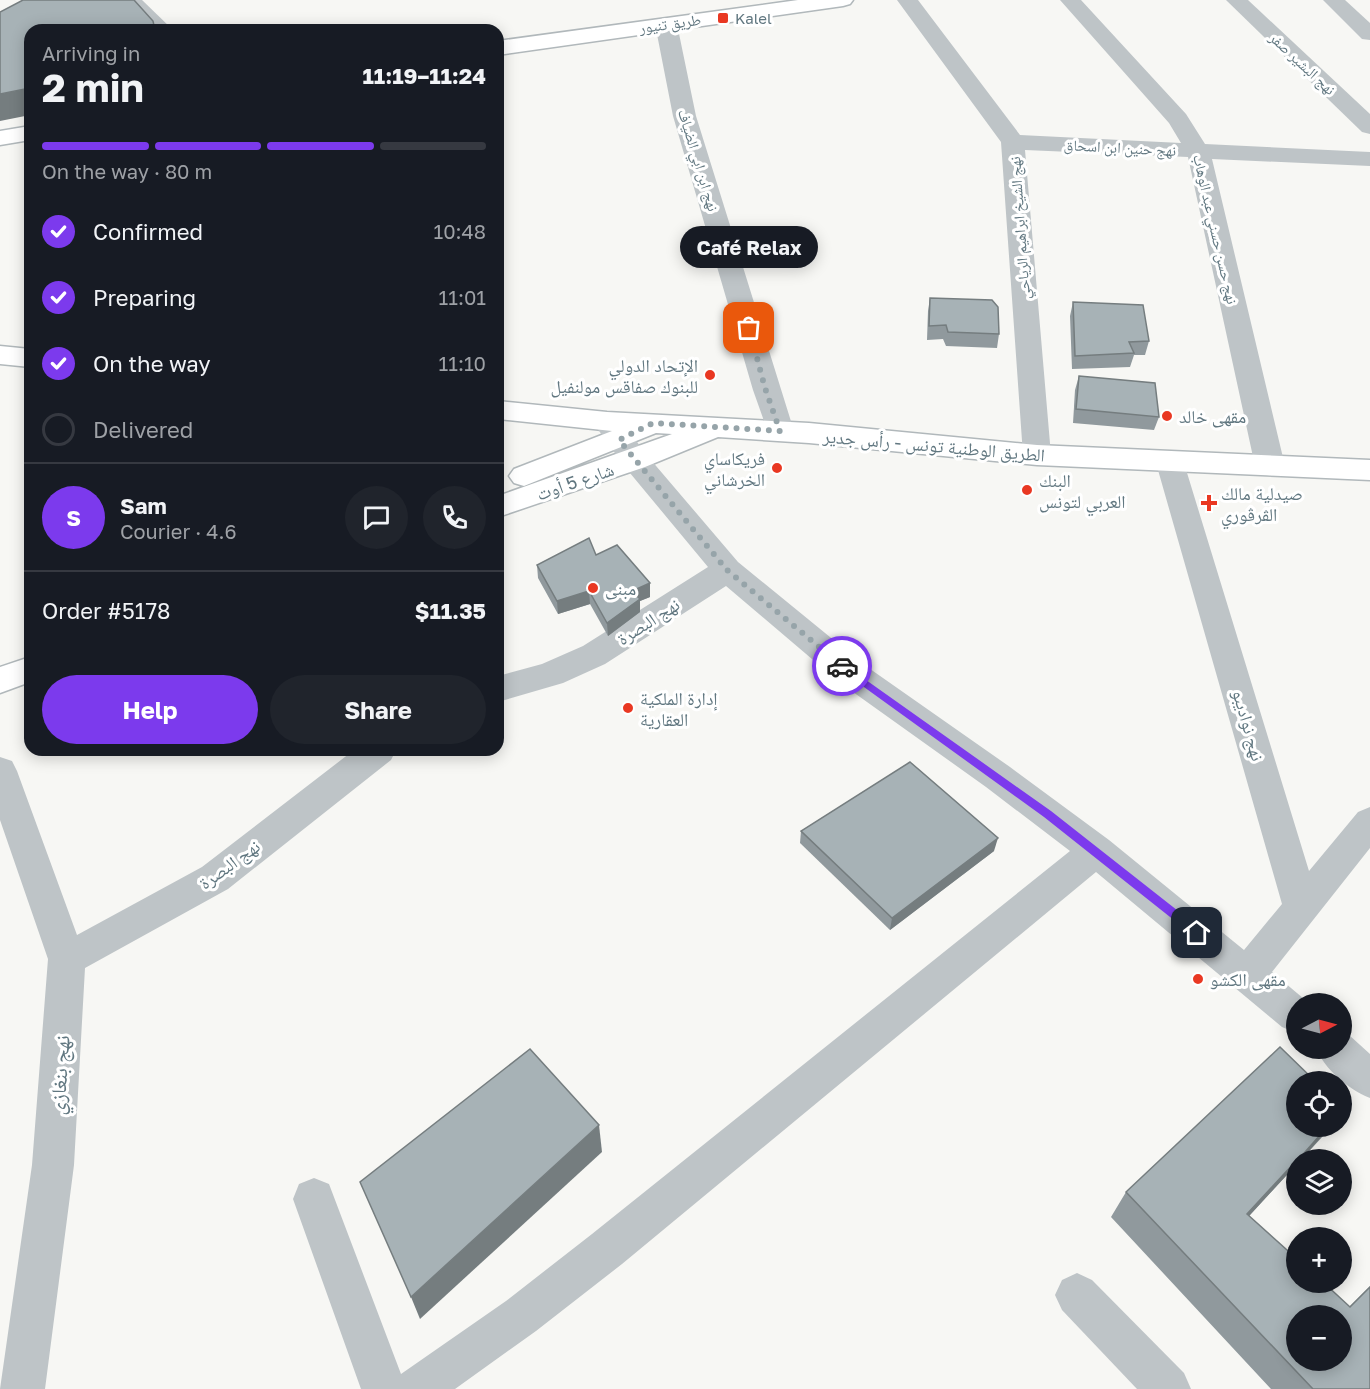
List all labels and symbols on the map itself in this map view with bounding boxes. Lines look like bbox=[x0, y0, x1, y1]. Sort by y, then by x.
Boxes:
place label: Kalel bbox=[735, 9, 772, 27]
street label: طريق تنيور bbox=[637, 10, 702, 38]
marker: Kalel bbox=[716, 11, 730, 25]
street label: نهج البشير صفر bbox=[1264, 27, 1340, 100]
street label: نهج ابن ابي الضياف bbox=[671, 107, 723, 214]
street label: نهج حنين ابن اسحاق bbox=[1063, 135, 1177, 161]
street label: نهج حسن حسني عبد الوهاب bbox=[1186, 152, 1242, 306]
street label: نهج الشيخ ابراهيم الرياحي bbox=[1005, 156, 1037, 300]
callout: Café Relax bbox=[680, 226, 818, 268]
pin bbox=[723, 302, 774, 353]
place label: الإتحاد الدولي للبنوك صفاقس مولنفيل bbox=[550, 354, 698, 398]
marker: الإتحاد الدولي للبنوك صفاقس مولنفيل bbox=[703, 368, 717, 382]
place label: مقهى خالد bbox=[1179, 405, 1246, 428]
marker: مقهى خالد bbox=[1160, 409, 1174, 423]
street label: الطريق الوطنية تونس - رأس جدير bbox=[821, 424, 1046, 467]
place label: فريكاساي الخرشاني bbox=[704, 447, 765, 495]
street label: شارع 5 أوت bbox=[533, 458, 617, 505]
marker: فريكاساي الخرشاني bbox=[770, 461, 784, 475]
place label: البنك العربي لتونس bbox=[1039, 469, 1126, 517]
place label: صيدلية مالك الڤرڤوري bbox=[1221, 482, 1303, 530]
marker: البنك العربي لتونس bbox=[1020, 483, 1034, 497]
marker: صيدلية مالك الڤرڤوري bbox=[1202, 496, 1216, 510]
place label: مبنى bbox=[605, 577, 636, 600]
marker: مبنى bbox=[586, 581, 600, 595]
street label: نهج البصرة bbox=[613, 593, 685, 651]
courier bbox=[812, 636, 872, 696]
place label: إدارة الملكية العقارية bbox=[640, 687, 718, 730]
street label: نهج نواديبو bbox=[1226, 687, 1270, 764]
marker: إدارة الملكية العقارية bbox=[621, 701, 635, 715]
street label: نهج البصرة bbox=[194, 834, 265, 895]
pin bbox=[1171, 907, 1222, 958]
place label: مقهى الكشو bbox=[1210, 968, 1286, 991]
marker: مقهى الكشو bbox=[1191, 972, 1205, 986]
north arrow bbox=[1286, 993, 1352, 1059]
street label: نهج بنغازي bbox=[43, 1034, 79, 1116]

